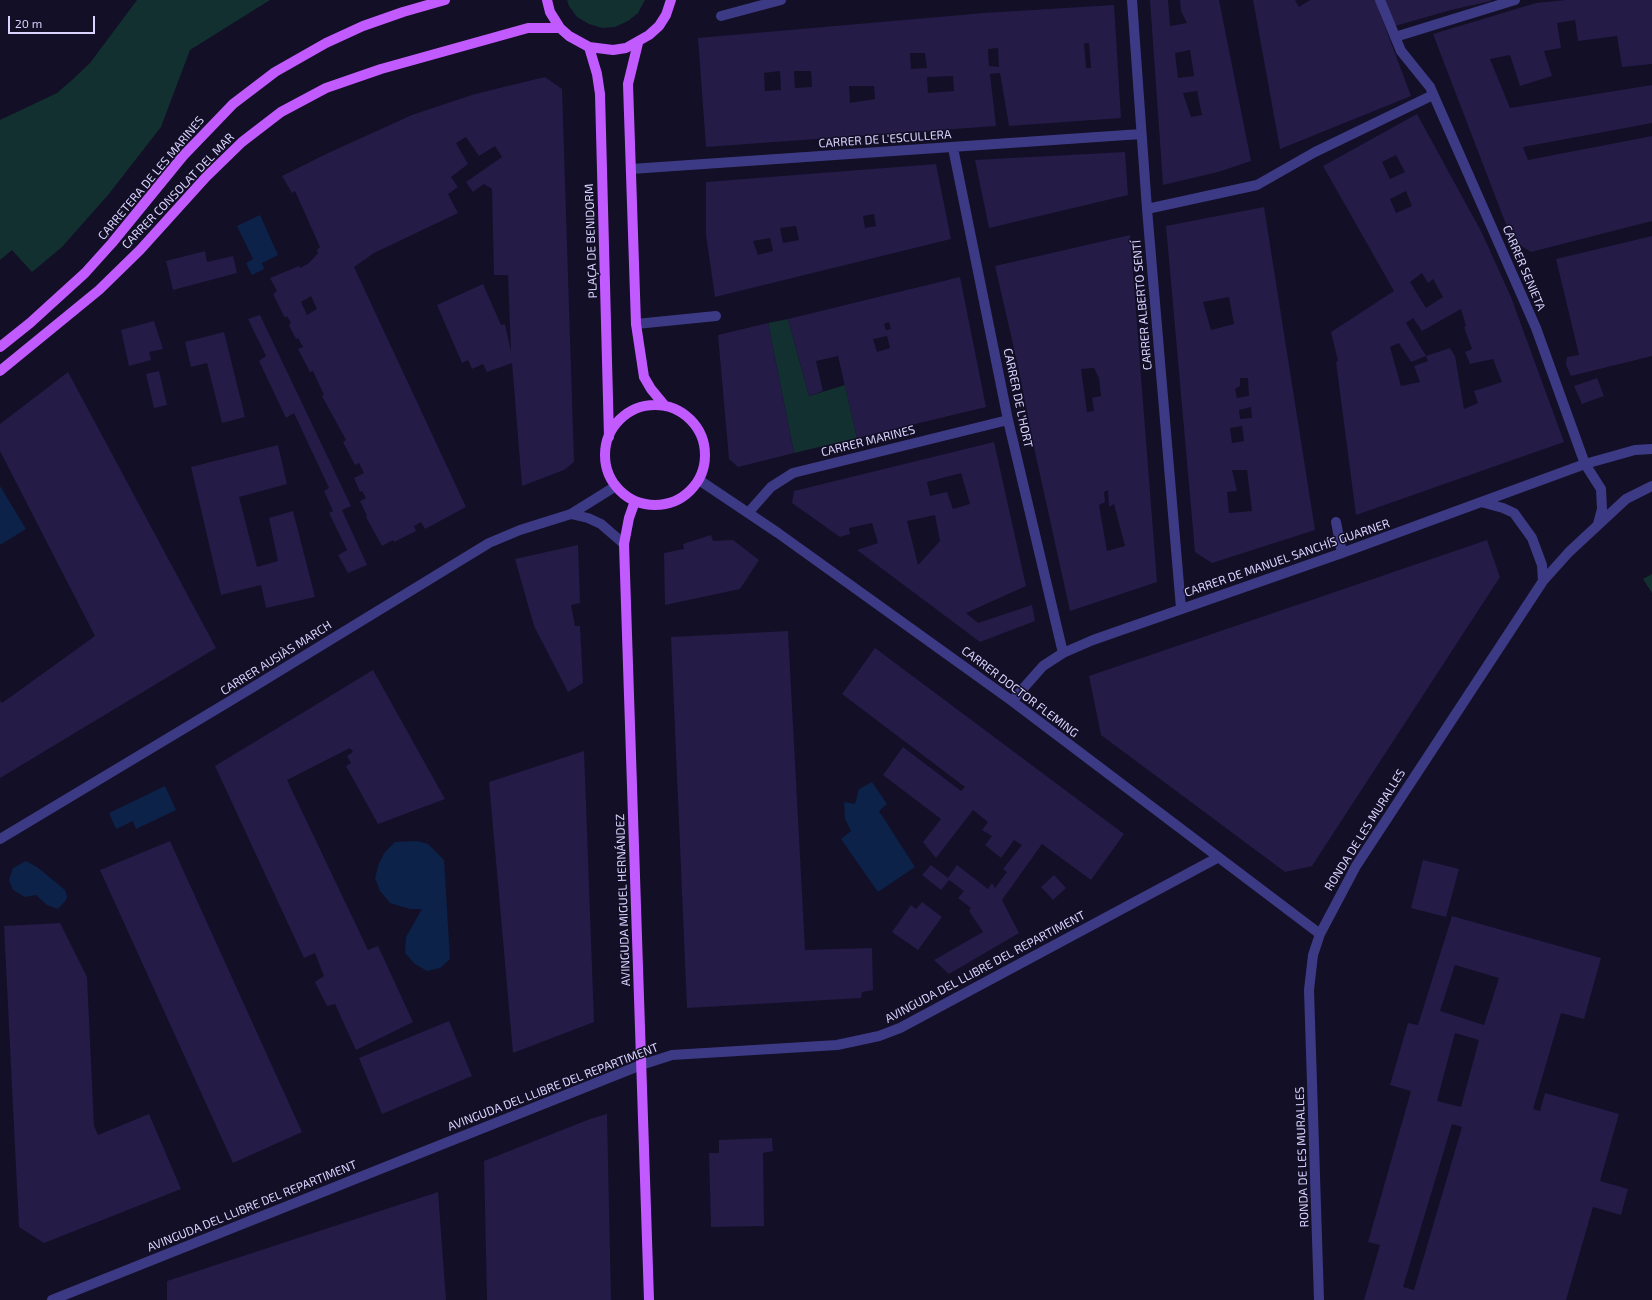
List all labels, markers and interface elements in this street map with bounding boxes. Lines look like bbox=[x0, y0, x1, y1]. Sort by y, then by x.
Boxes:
scale bar bbox=[10, 8, 97, 34]
text: 20 m bbox=[15, 16, 42, 30]
street label: CARRETERA DE LES MARINES bbox=[95, 113, 207, 243]
street label: CARRER DE L'ESCULLERA bbox=[818, 127, 952, 151]
street label: CARRER CONSOLAT DEL MAR bbox=[119, 130, 237, 252]
street label: PLAÇA DE BENIDORM bbox=[582, 183, 600, 299]
street label: CARRER SENIETA bbox=[1500, 223, 1548, 313]
street label: CARRER ALBERTO SENTÍ bbox=[1129, 239, 1155, 371]
street label: CARRER DE L'HORT bbox=[1000, 347, 1036, 449]
street label: CARRER MARINES bbox=[819, 422, 917, 460]
street label: CARRER DE MANUEL SANCHÍS GUARNER bbox=[1182, 516, 1392, 600]
street label: CARRER AUSIÀS MARCH bbox=[218, 618, 334, 698]
street label: CARRER DOCTOR FLEMING bbox=[959, 643, 1081, 741]
street label: RONDA DE LES MURALLES bbox=[1322, 766, 1408, 894]
street label: AVINGUDA MIGUEL HERNÁNDEZ bbox=[613, 814, 633, 986]
street label: AVINGUDA DEL LLIBRE DEL REPARTIMENT bbox=[882, 908, 1088, 1026]
street label: AVINGUDA DEL LLIBRE DEL REPARTIMENT bbox=[446, 1040, 660, 1134]
street label: RONDA DE LES MURALLES bbox=[1292, 1086, 1312, 1228]
street label: AVINGUDA DEL LLIBRE DEL REPARTIMENT bbox=[145, 1157, 359, 1255]

